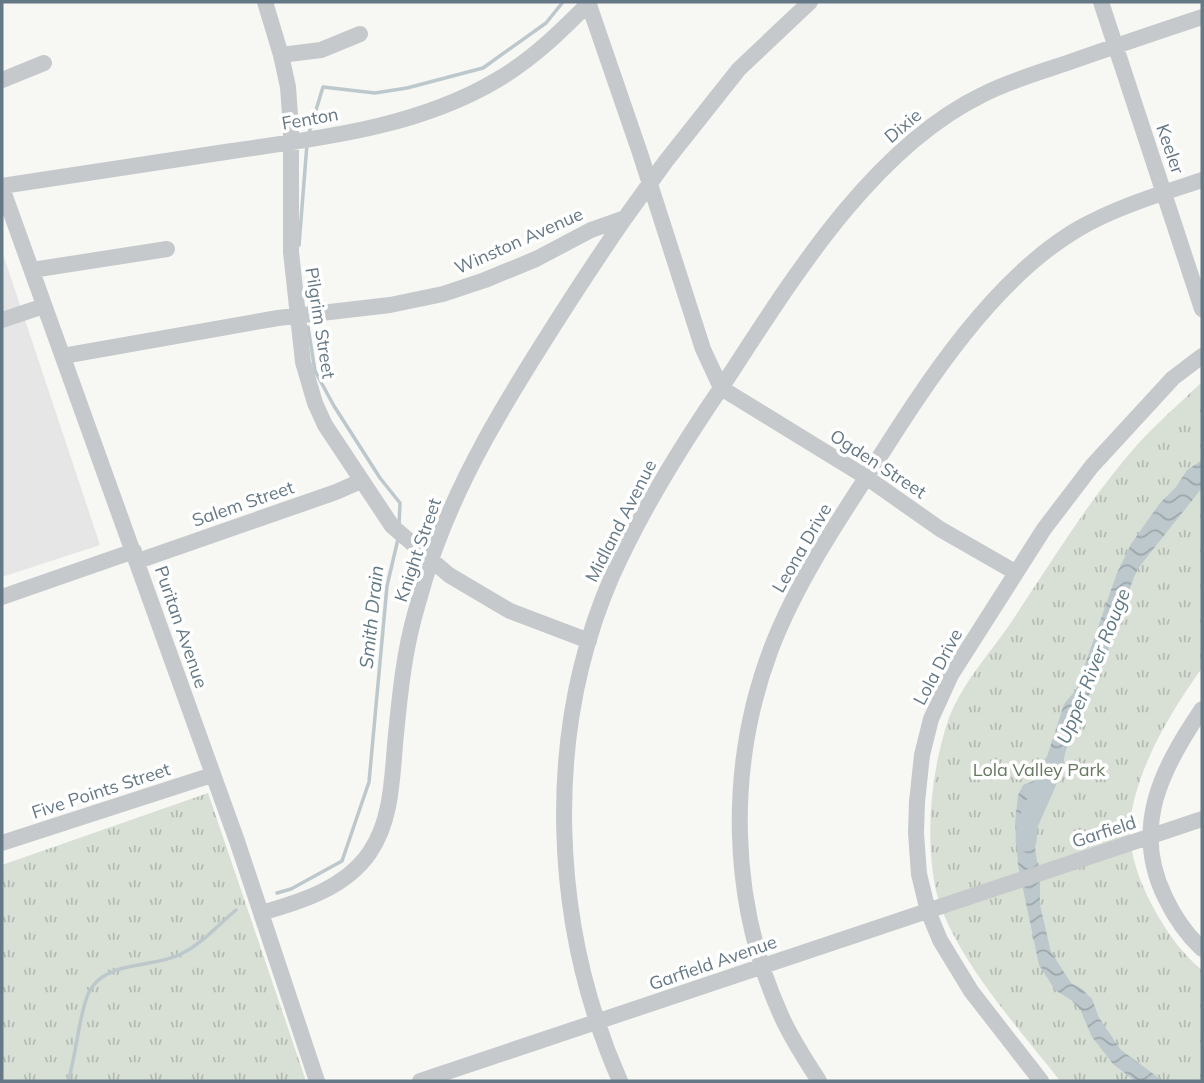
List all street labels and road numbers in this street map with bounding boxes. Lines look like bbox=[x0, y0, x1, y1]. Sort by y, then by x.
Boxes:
street label: Fenton bbox=[280, 102, 340, 135]
street label: Dixie bbox=[879, 103, 926, 148]
street label: Keeler bbox=[1151, 121, 1190, 177]
street label: Winston Avenue bbox=[451, 202, 587, 279]
street label: Pilgrim Street bbox=[300, 266, 341, 380]
street label: Ogden Street bbox=[826, 424, 931, 503]
street label: Midland Avenue bbox=[580, 456, 661, 586]
street label: Salem Street bbox=[189, 475, 297, 532]
street label: Knight Street bbox=[389, 495, 446, 605]
street label: Leona Drive bbox=[767, 499, 836, 597]
street label: Puritan Avenue bbox=[150, 563, 213, 691]
street label: Lola Drive bbox=[908, 625, 967, 709]
street label: Five Points Street bbox=[29, 757, 173, 824]
street label: Garfield bbox=[1069, 810, 1139, 853]
street label: Garfield Avenue bbox=[646, 930, 780, 995]

